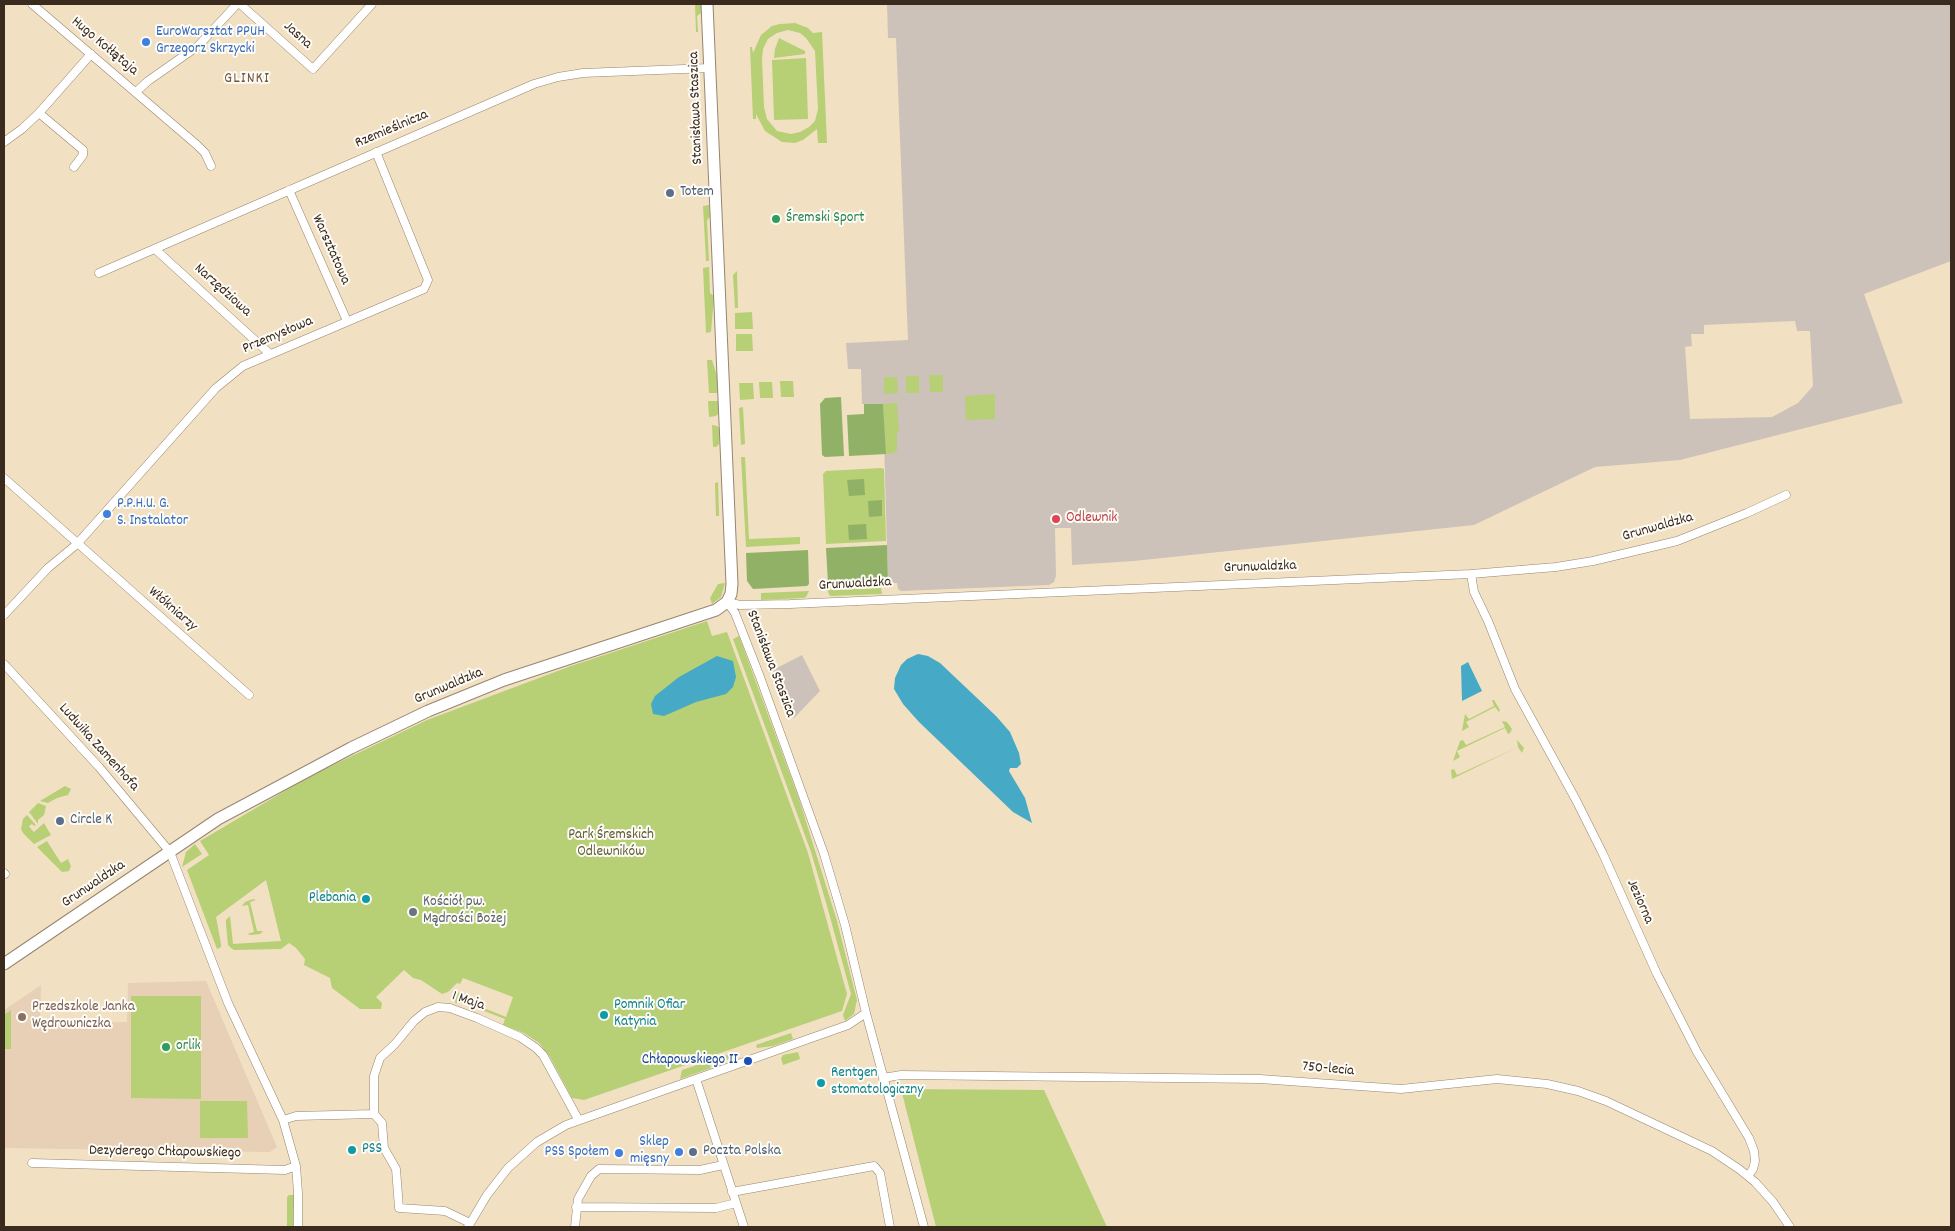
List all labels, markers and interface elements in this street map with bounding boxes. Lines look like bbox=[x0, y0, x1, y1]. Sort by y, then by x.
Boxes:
street label: Hugo Kołłątaja bbox=[67, 14, 141, 80]
street label: Jasna bbox=[279, 18, 315, 54]
place label: EuroWarsztat PPUH Grzegorz Skrzycki bbox=[156, 24, 265, 59]
marker: EuroWarsztat PPUH Grzegorz Skrzycki bbox=[140, 36, 152, 48]
street label: Stanisława Staszica bbox=[686, 51, 708, 165]
district label: GLINKI bbox=[223, 70, 271, 90]
street label: Rzemieślnicza bbox=[353, 107, 431, 153]
place label: Totem bbox=[680, 184, 714, 202]
marker: Totem bbox=[664, 187, 676, 199]
place label: Śremski Sport bbox=[786, 210, 865, 228]
street label: Warsztatowa bbox=[307, 212, 353, 288]
marker: Śremski Sport bbox=[770, 213, 782, 225]
street label: Narzędziowa bbox=[190, 261, 254, 321]
street label: Przemysłowa bbox=[240, 313, 316, 359]
place label: P.P.H.U. G. S. Instalator bbox=[117, 496, 188, 531]
marker: P.P.H.U. G. S. Instalator bbox=[101, 508, 113, 520]
street label: Grunwaldzka bbox=[1621, 509, 1695, 547]
place label: Odlewnik bbox=[1066, 510, 1117, 528]
marker: Odlewnik bbox=[1050, 513, 1062, 525]
street label: Grunwaldzka bbox=[1223, 558, 1297, 578]
street label: Grunwaldzka bbox=[818, 574, 892, 596]
street label: Włókniarzy bbox=[144, 584, 200, 636]
street label: Stanisława Staszica bbox=[741, 608, 799, 720]
street label: Grunwaldzka bbox=[412, 665, 486, 709]
street label: Ludwika Zamenhofa bbox=[54, 700, 142, 796]
place label: Circle K bbox=[70, 812, 112, 830]
marker: Circle K bbox=[54, 815, 66, 827]
park label: Park Śremskich Odlewników bbox=[568, 827, 654, 862]
street label: Grunwaldzka bbox=[59, 857, 129, 913]
street label: Jeziorna bbox=[1621, 877, 1657, 927]
place label: Plebania bbox=[309, 890, 356, 908]
marker: Plebania bbox=[360, 893, 372, 905]
place label: Kościół pw. Mądrości Bożej bbox=[423, 894, 506, 929]
marker: Kościół pw. Mądrości Bożej bbox=[407, 906, 419, 918]
street label: 1 Maja bbox=[449, 988, 487, 1016]
place label: Pomnik Ofiar Katynia bbox=[614, 997, 685, 1032]
place label: Przedszkole Janka Wędrowniczka bbox=[32, 999, 135, 1034]
marker: Pomnik Ofiar Katynia bbox=[598, 1009, 610, 1021]
marker: Przedszkole Janka Wędrowniczka bbox=[16, 1011, 28, 1023]
place label: orlik bbox=[176, 1038, 201, 1056]
marker: orlik bbox=[160, 1041, 172, 1053]
place label: Chłapowskiego II bbox=[642, 1052, 738, 1070]
marker: Chłapowskiego II bbox=[742, 1055, 754, 1067]
street label: 750-lecia bbox=[1301, 1059, 1355, 1081]
place label: Rentgen stomatologiczny bbox=[831, 1065, 923, 1100]
marker: Rentgen stomatologiczny bbox=[815, 1077, 827, 1089]
place label: Sklep mięsny bbox=[630, 1134, 669, 1169]
place label: PSS bbox=[362, 1141, 382, 1159]
street label: Dezyderego Chłapowskiego bbox=[89, 1143, 241, 1163]
place label: Poczta Polska bbox=[703, 1143, 781, 1161]
marker: PSS bbox=[346, 1144, 358, 1156]
place label: PSS Społem bbox=[545, 1144, 609, 1162]
marker: Sklep mięsny bbox=[673, 1146, 685, 1158]
marker: Poczta Polska bbox=[687, 1146, 699, 1158]
marker: PSS Społem bbox=[613, 1147, 625, 1159]

